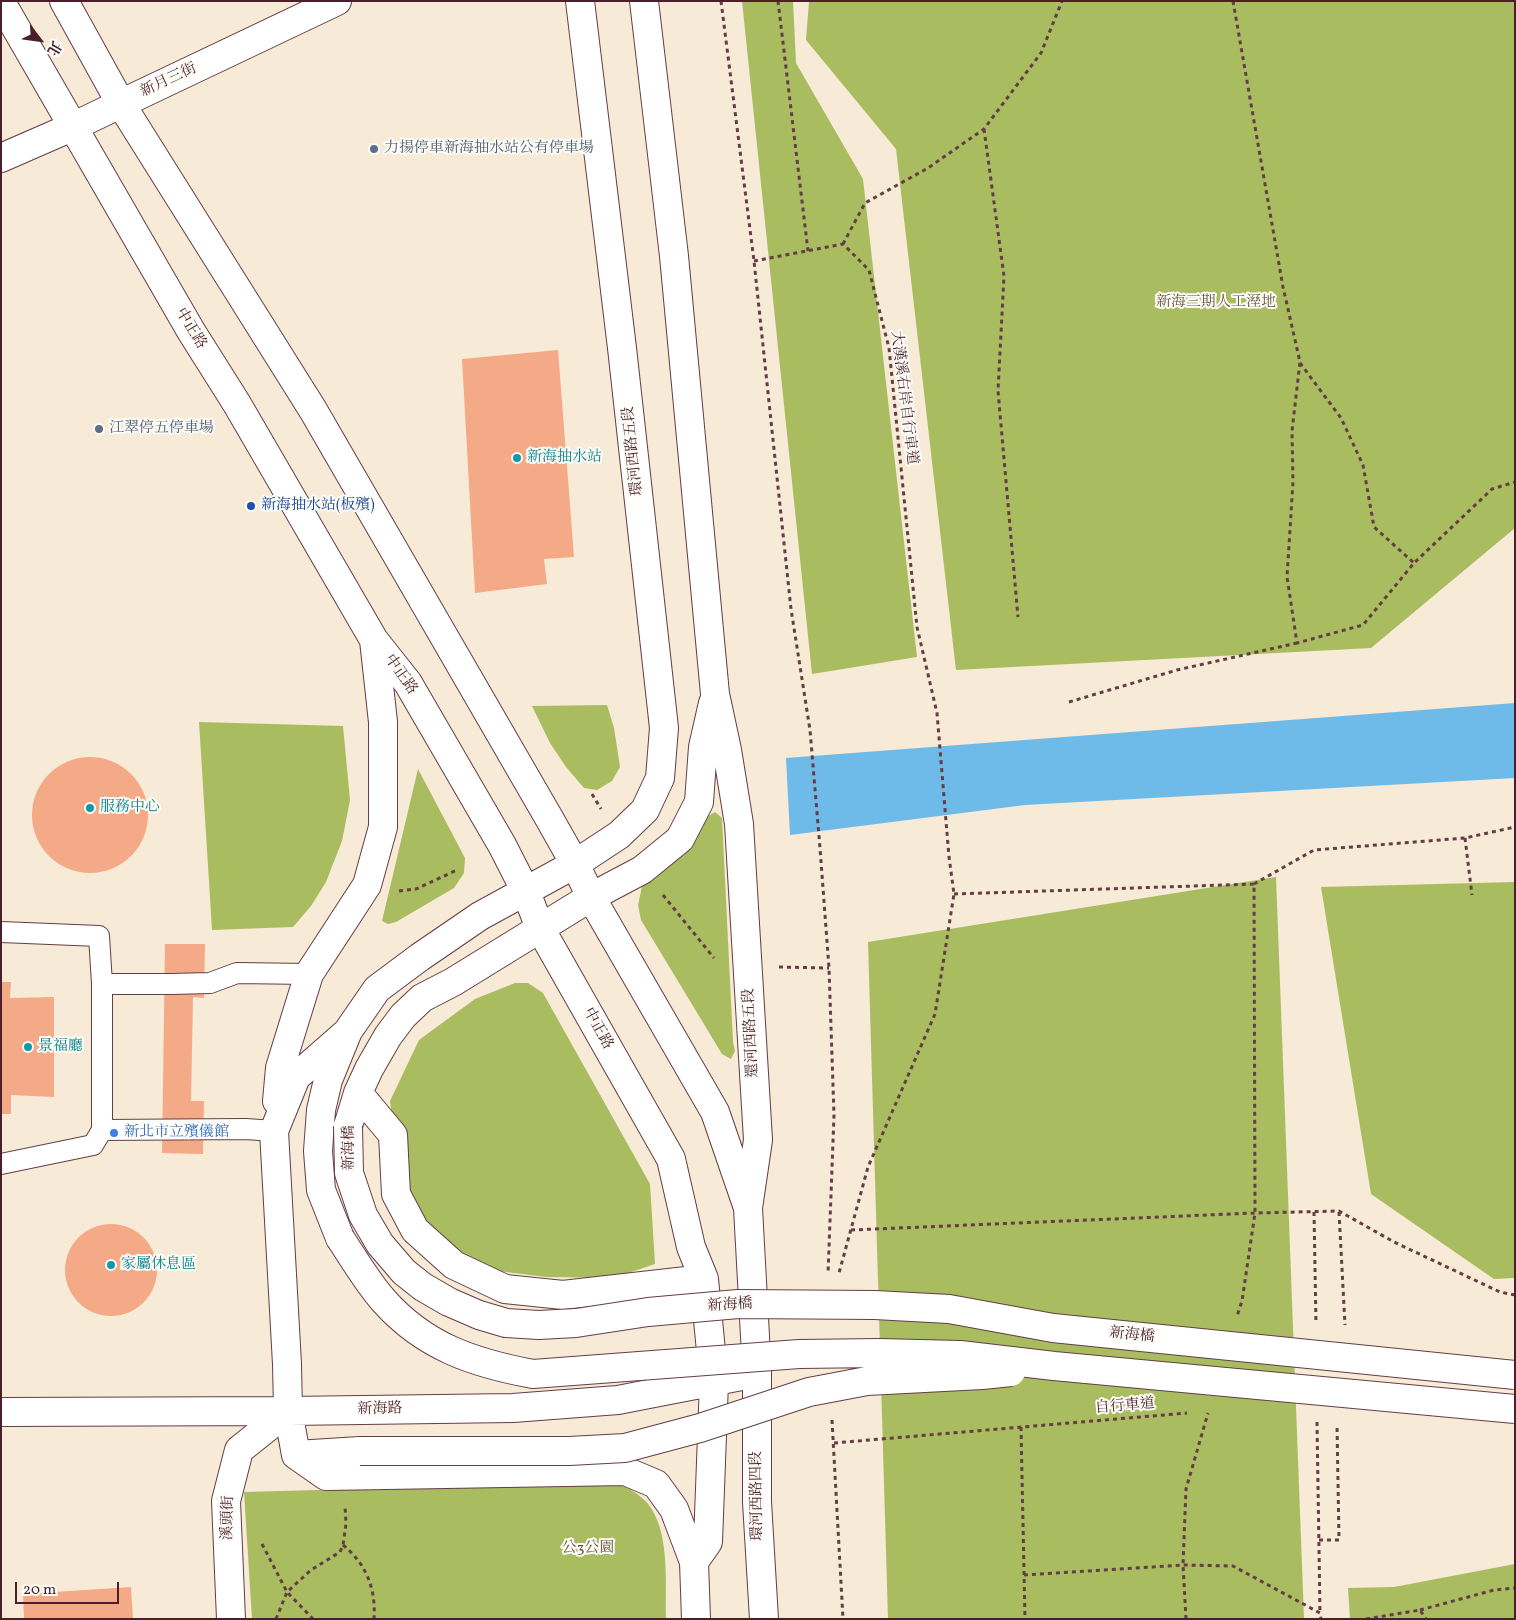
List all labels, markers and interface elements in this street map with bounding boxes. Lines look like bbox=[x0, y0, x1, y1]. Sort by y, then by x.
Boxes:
north arrow bbox=[15, 15, 65, 65]
text: 北 bbox=[42, 37, 65, 59]
street label: 新月三街 bbox=[138, 60, 200, 102]
place label: 力揚停車新海抽水站公有停車場 bbox=[384, 140, 594, 158]
marker: 力揚停車新海抽水站公有停車場 bbox=[368, 143, 380, 155]
park label: 新海三期人工溼地 bbox=[1156, 294, 1276, 312]
street label: 中正路 bbox=[171, 305, 209, 353]
street label: 大漢溪右岸自行車道 bbox=[886, 330, 920, 466]
street label: 環河西路五段 bbox=[620, 405, 648, 497]
place label: 江翠停五停車場 bbox=[109, 420, 214, 438]
marker: 江翠停五停車場 bbox=[93, 423, 105, 435]
place label: 新海抽水站 bbox=[527, 449, 602, 467]
marker: 新海抽水站 bbox=[511, 452, 523, 464]
place label: 新海抽水站(板殯) bbox=[261, 497, 375, 515]
marker: 新海抽水站(板殯) bbox=[245, 500, 257, 512]
street label: 中正路 bbox=[380, 651, 420, 699]
place label: 服務中心 bbox=[100, 799, 160, 817]
marker: 服務中心 bbox=[84, 802, 96, 814]
street label: 還河西路五段 bbox=[741, 988, 763, 1078]
street label: 中正路 bbox=[578, 1005, 616, 1053]
place label: 景福廳 bbox=[38, 1038, 83, 1056]
marker: 景福廳 bbox=[22, 1041, 34, 1053]
place label: 新北市立殯儀館 bbox=[124, 1124, 229, 1142]
street label: 新海橋 bbox=[341, 1126, 359, 1170]
marker: 新北市立殯儀館 bbox=[108, 1127, 120, 1139]
place label: 家屬休息區 bbox=[121, 1256, 196, 1274]
marker: 家屬休息區 bbox=[105, 1259, 117, 1271]
street label: 新海橋 bbox=[707, 1296, 753, 1316]
street label: 新海橋 bbox=[1109, 1325, 1155, 1347]
street label: 自行車道 bbox=[1094, 1395, 1156, 1419]
street label: 新海路 bbox=[357, 1401, 403, 1419]
street label: 環河西路四段 bbox=[748, 1451, 768, 1541]
street label: 溪頭街 bbox=[220, 1495, 238, 1541]
park label: 公3公園 bbox=[562, 1540, 614, 1558]
scale bar bbox=[18, 1572, 121, 1604]
text: 20 m bbox=[23, 1580, 56, 1601]

